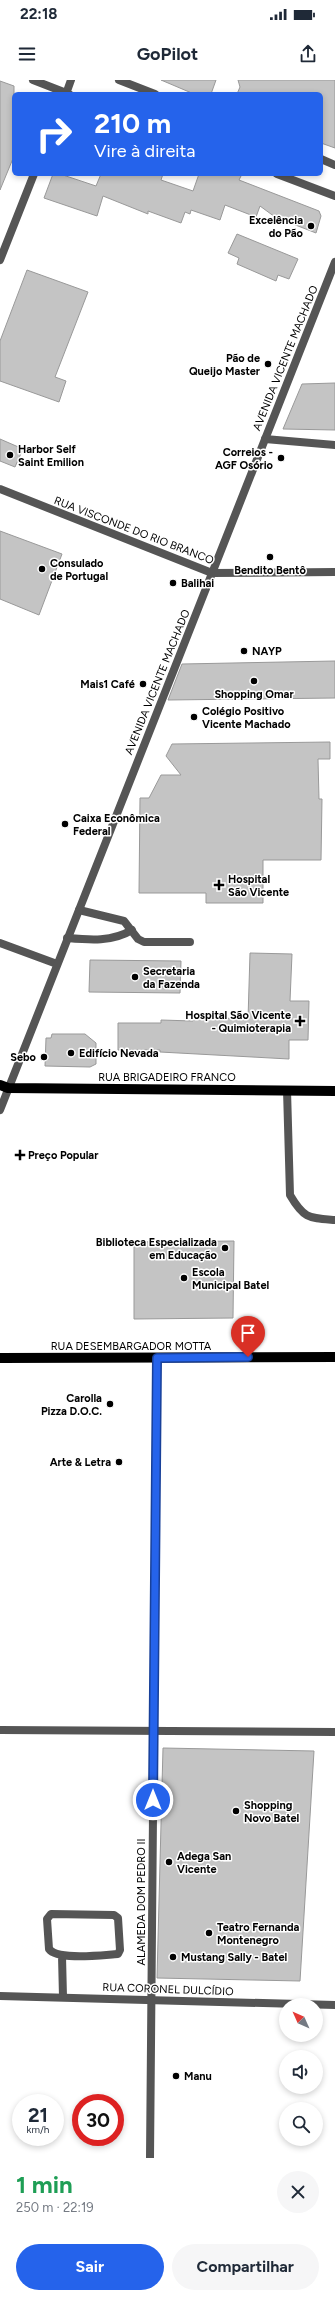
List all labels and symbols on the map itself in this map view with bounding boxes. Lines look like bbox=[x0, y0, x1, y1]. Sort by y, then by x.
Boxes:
place label: Excelência do Pão bbox=[249, 214, 304, 240]
marker: Excelência do Pão bbox=[306, 221, 316, 231]
street label: AVENIDA VICENTE MACHADO bbox=[250, 283, 321, 433]
place label: Pão de Queijo Master bbox=[189, 352, 261, 378]
marker: Pão de Queijo Master bbox=[263, 359, 273, 369]
place label: Harbor Self Saint Emilion bbox=[18, 443, 84, 469]
place label: Correios - AGF Osório bbox=[215, 446, 274, 472]
marker: Harbor Self Saint Emilion bbox=[5, 450, 15, 460]
marker: Correios - AGF Osório bbox=[276, 453, 286, 463]
street label: RUA VISCONDE DO RIO BRANCO bbox=[52, 494, 216, 567]
marker: Bendito Bentô bbox=[265, 552, 275, 562]
place label: Consulado de Portugal bbox=[50, 557, 108, 583]
marker: Consulado de Portugal bbox=[37, 564, 47, 574]
place label: Bendito Bentô bbox=[234, 564, 306, 577]
place label: Balihai bbox=[181, 577, 214, 590]
marker: Balihai bbox=[168, 578, 178, 588]
street label: AVENIDA VICENTE MACHADO bbox=[122, 607, 193, 757]
place label: NAYP bbox=[252, 645, 282, 658]
marker: NAYP bbox=[239, 646, 249, 656]
marker: Shopping Omar bbox=[249, 676, 259, 686]
place label: Mais1 Café bbox=[80, 678, 135, 691]
marker: Mais1 Café bbox=[138, 679, 148, 689]
place label: Shopping Omar bbox=[214, 688, 294, 701]
place label: Colégio Positivo Vicente Machado bbox=[202, 705, 291, 731]
marker: Colégio Positivo Vicente Machado bbox=[189, 712, 199, 722]
place label: Caixa Econômica Federal bbox=[73, 812, 160, 838]
marker: Caixa Econômica Federal bbox=[60, 819, 70, 829]
place label: Hospital São Vicente bbox=[228, 873, 289, 899]
marker: Hospital São Vicente bbox=[213, 879, 225, 891]
place label: Secretaria da Fazenda bbox=[143, 965, 200, 991]
marker: Secretaria da Fazenda bbox=[130, 972, 140, 982]
place label: Hospital São Vicente - Quimioterapia bbox=[185, 1009, 291, 1035]
marker: Hospital São Vicente - Quimioterapia bbox=[294, 1015, 306, 1027]
place label: Edifício Nevada bbox=[79, 1047, 159, 1060]
marker: Edifício Nevada bbox=[66, 1048, 76, 1058]
place label: Sebo bbox=[10, 1051, 37, 1064]
marker: Sebo bbox=[39, 1052, 49, 1062]
street label: RUA BRIGADEIRO FRANCO bbox=[98, 1071, 236, 1084]
place label: Preço Popular bbox=[28, 1149, 99, 1162]
marker: Preço Popular bbox=[15, 1150, 25, 1160]
place label: Biblioteca Especializada em Educação bbox=[96, 1236, 218, 1262]
marker: Biblioteca Especializada em Educação bbox=[220, 1243, 230, 1253]
place label: Escola Municipal Batel bbox=[192, 1266, 270, 1292]
marker: Escola Municipal Batel bbox=[179, 1273, 189, 1283]
pin bbox=[231, 1316, 265, 1357]
street label: RUA DESEMBARGADOR MOTTA bbox=[51, 1340, 212, 1353]
place label: Carolla Pizza D.O.C. bbox=[41, 1392, 102, 1418]
marker: Carolla Pizza D.O.C. bbox=[105, 1399, 115, 1409]
place label: Arte & Letra bbox=[50, 1456, 111, 1469]
marker: Arte & Letra bbox=[114, 1457, 124, 1467]
position arrow bbox=[132, 1779, 174, 1821]
place label: Shopping Novo Batel bbox=[244, 1799, 300, 1825]
marker: Shopping Novo Batel bbox=[231, 1806, 241, 1816]
street label: ALAMEDA DOM PEDRO II bbox=[135, 1839, 148, 1965]
place label: Adega San Vicente bbox=[177, 1850, 231, 1876]
marker: Adega San Vicente bbox=[164, 1857, 174, 1867]
place label: Teatro Fernanda Montenegro bbox=[217, 1921, 299, 1947]
marker: Teatro Fernanda Montenegro bbox=[204, 1928, 214, 1938]
place label: Mustang Sally - Batel bbox=[181, 1951, 287, 1964]
marker: Mustang Sally - Batel bbox=[168, 1952, 178, 1962]
street label: RUA CORONEL DULCÍDIO bbox=[102, 1981, 234, 1998]
north arrow bbox=[279, 1998, 323, 2042]
place label: Manu bbox=[184, 2070, 212, 2083]
marker: Manu bbox=[171, 2071, 181, 2081]
speed limit sign: 30 bbox=[72, 2094, 124, 2146]

